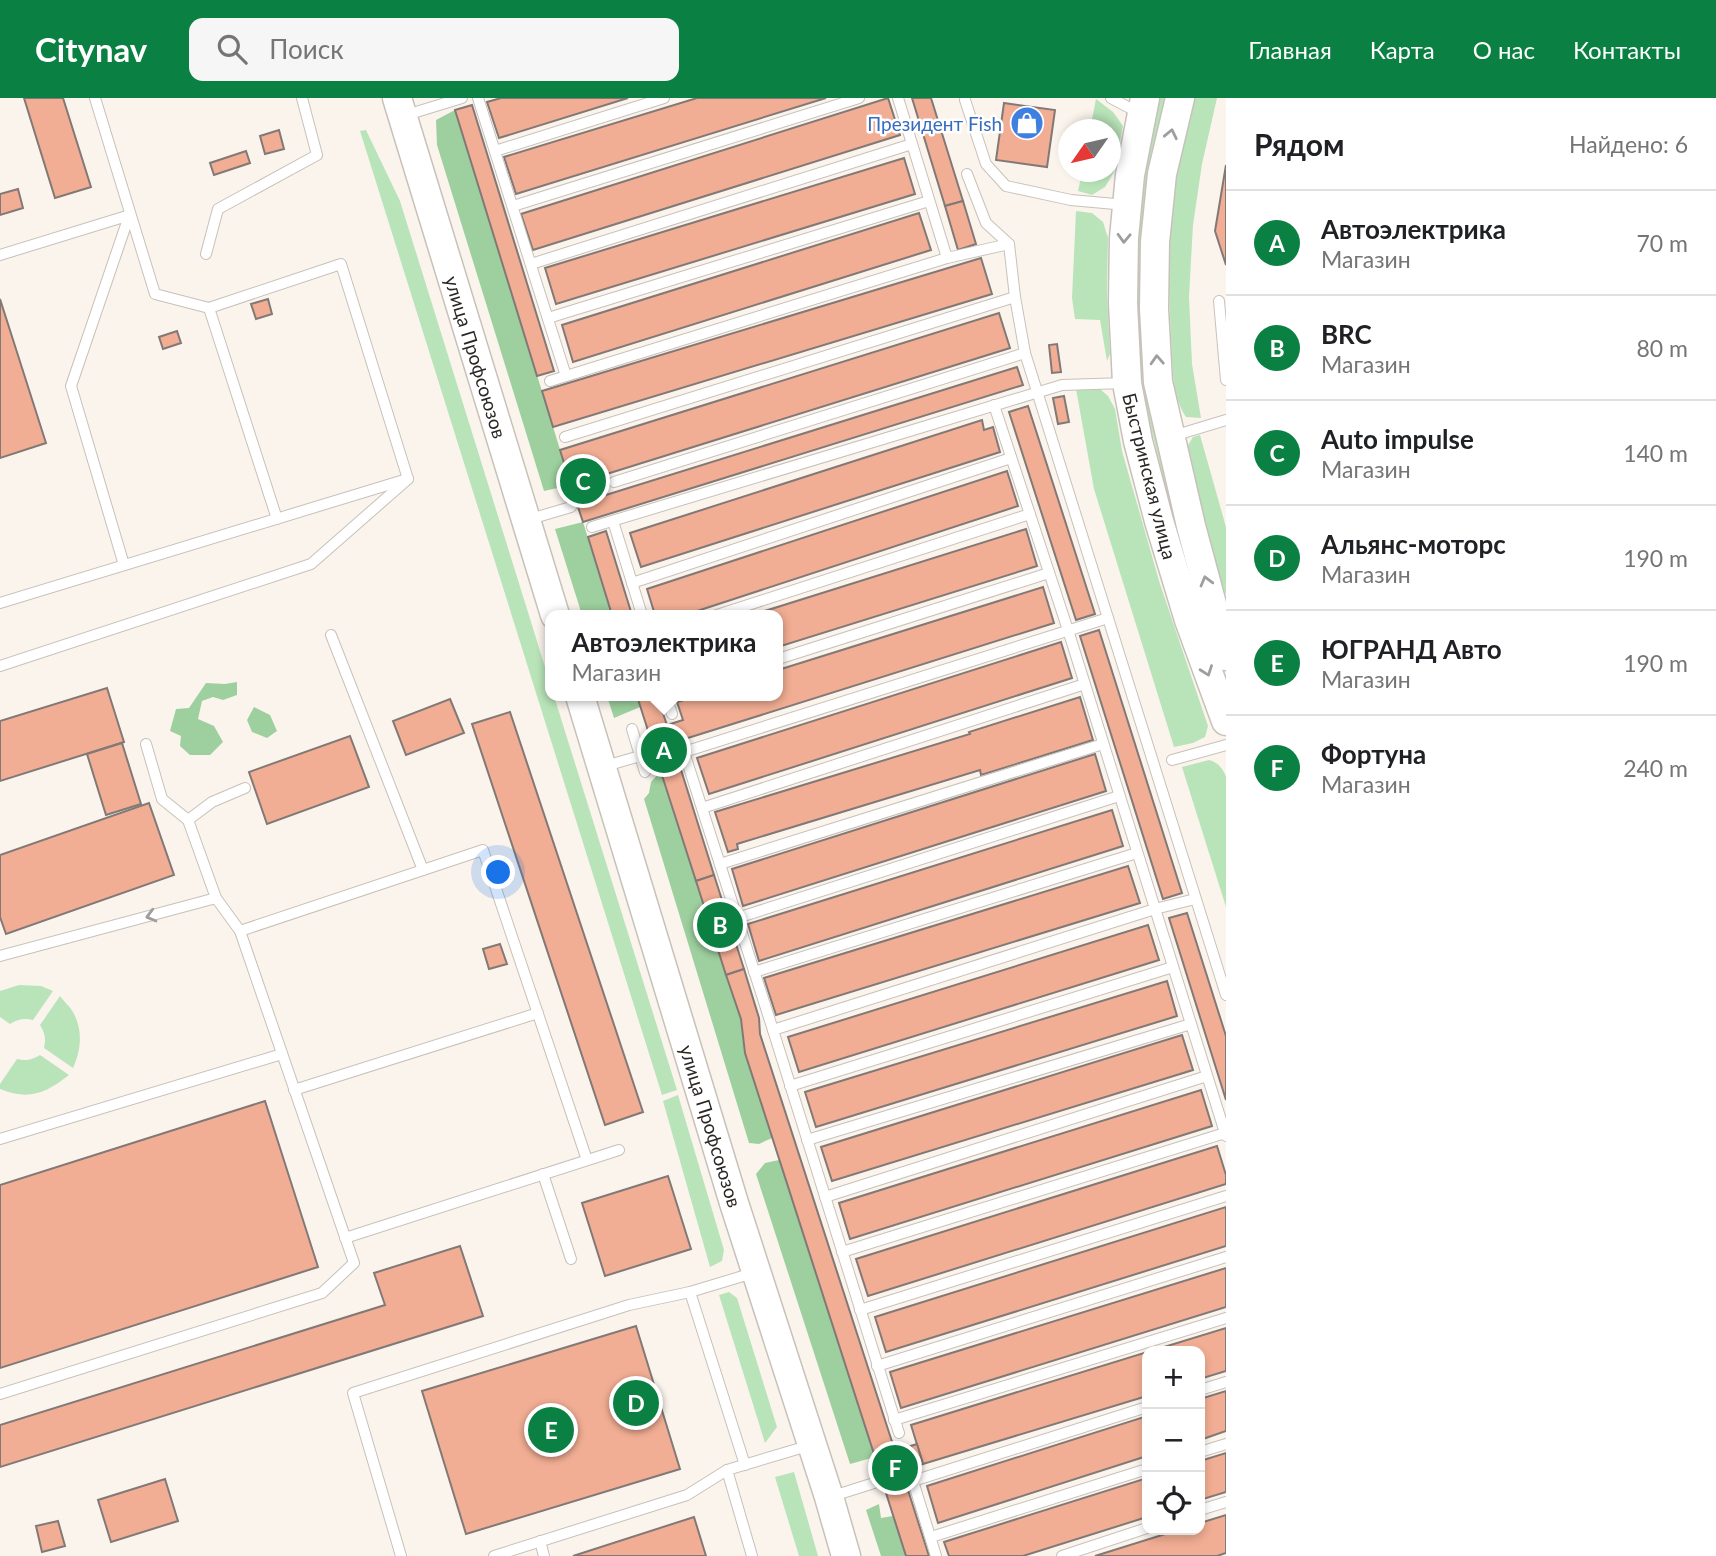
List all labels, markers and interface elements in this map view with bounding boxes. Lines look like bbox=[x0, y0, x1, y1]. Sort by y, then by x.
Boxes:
search box bbox=[189, 18, 679, 81]
text: Citynav bbox=[35, 29, 147, 69]
icon: search bbox=[213, 30, 251, 68]
text: Поиск bbox=[269, 33, 344, 65]
text: Главная bbox=[1248, 35, 1332, 64]
text: Карта bbox=[1370, 35, 1435, 64]
text: О нас bbox=[1473, 35, 1535, 64]
text: Контакты bbox=[1573, 35, 1681, 64]
shop icon: Президент Fish bbox=[1008, 104, 1046, 142]
place label: Президент Fish bbox=[867, 112, 1002, 135]
north arrow bbox=[1058, 119, 1121, 182]
text: Рядом bbox=[1254, 126, 1344, 162]
one-way arrow bbox=[1163, 128, 1178, 140]
text: Найдено: 6 bbox=[1569, 130, 1688, 158]
text: Автоэлектрика bbox=[1321, 213, 1506, 245]
text: A bbox=[1269, 229, 1285, 257]
text: 70 m bbox=[1637, 229, 1688, 257]
one-way arrow bbox=[1117, 233, 1132, 244]
text: Магазин bbox=[1321, 245, 1411, 273]
street label: улица Профсоюзов bbox=[440, 273, 512, 441]
text: BRC bbox=[1321, 318, 1372, 350]
text: B bbox=[1269, 334, 1285, 362]
text: 80 m bbox=[1637, 334, 1688, 362]
text: Магазин bbox=[1321, 350, 1411, 378]
one-way arrow bbox=[1149, 354, 1164, 365]
street label: Быстринская улица bbox=[1118, 390, 1182, 562]
text: Auto impulse bbox=[1321, 423, 1474, 455]
text: C bbox=[1269, 439, 1285, 467]
text: 140 m bbox=[1623, 439, 1688, 467]
pin: C bbox=[560, 455, 606, 507]
text: Магазин bbox=[1321, 455, 1411, 483]
text: Альянс-моторс bbox=[1321, 528, 1506, 560]
text: D bbox=[1268, 544, 1286, 572]
text: 190 m bbox=[1623, 544, 1688, 572]
text: Магазин bbox=[1321, 560, 1411, 588]
one-way arrow bbox=[1200, 576, 1214, 588]
popup bbox=[545, 610, 783, 701]
text: Автоэлектрика bbox=[571, 626, 757, 658]
text: ЮГРАНД Авто bbox=[1321, 633, 1502, 665]
text: E bbox=[1270, 649, 1284, 677]
text: 190 m bbox=[1623, 649, 1688, 677]
text: Магазин bbox=[571, 658, 661, 686]
one-way arrow bbox=[1199, 664, 1213, 676]
text: Магазин bbox=[1321, 665, 1411, 693]
pin: A bbox=[641, 724, 687, 776]
text: Фортуна bbox=[1321, 738, 1426, 770]
text: F bbox=[1270, 754, 1284, 782]
text: 240 m bbox=[1623, 754, 1688, 782]
text: Магазин bbox=[1321, 770, 1411, 798]
your location bbox=[481, 855, 515, 889]
pin: B bbox=[697, 899, 743, 951]
one-way arrow bbox=[145, 908, 157, 922]
street label: улица Профсоюзов bbox=[675, 1042, 747, 1210]
map controls bbox=[1142, 1346, 1205, 1535]
button: + bbox=[1142, 1346, 1205, 1409]
pin: D bbox=[613, 1377, 659, 1429]
pin: E bbox=[528, 1404, 574, 1456]
button: − bbox=[1142, 1409, 1205, 1472]
pin: F bbox=[872, 1442, 918, 1494]
button: locate bbox=[1142, 1472, 1205, 1535]

